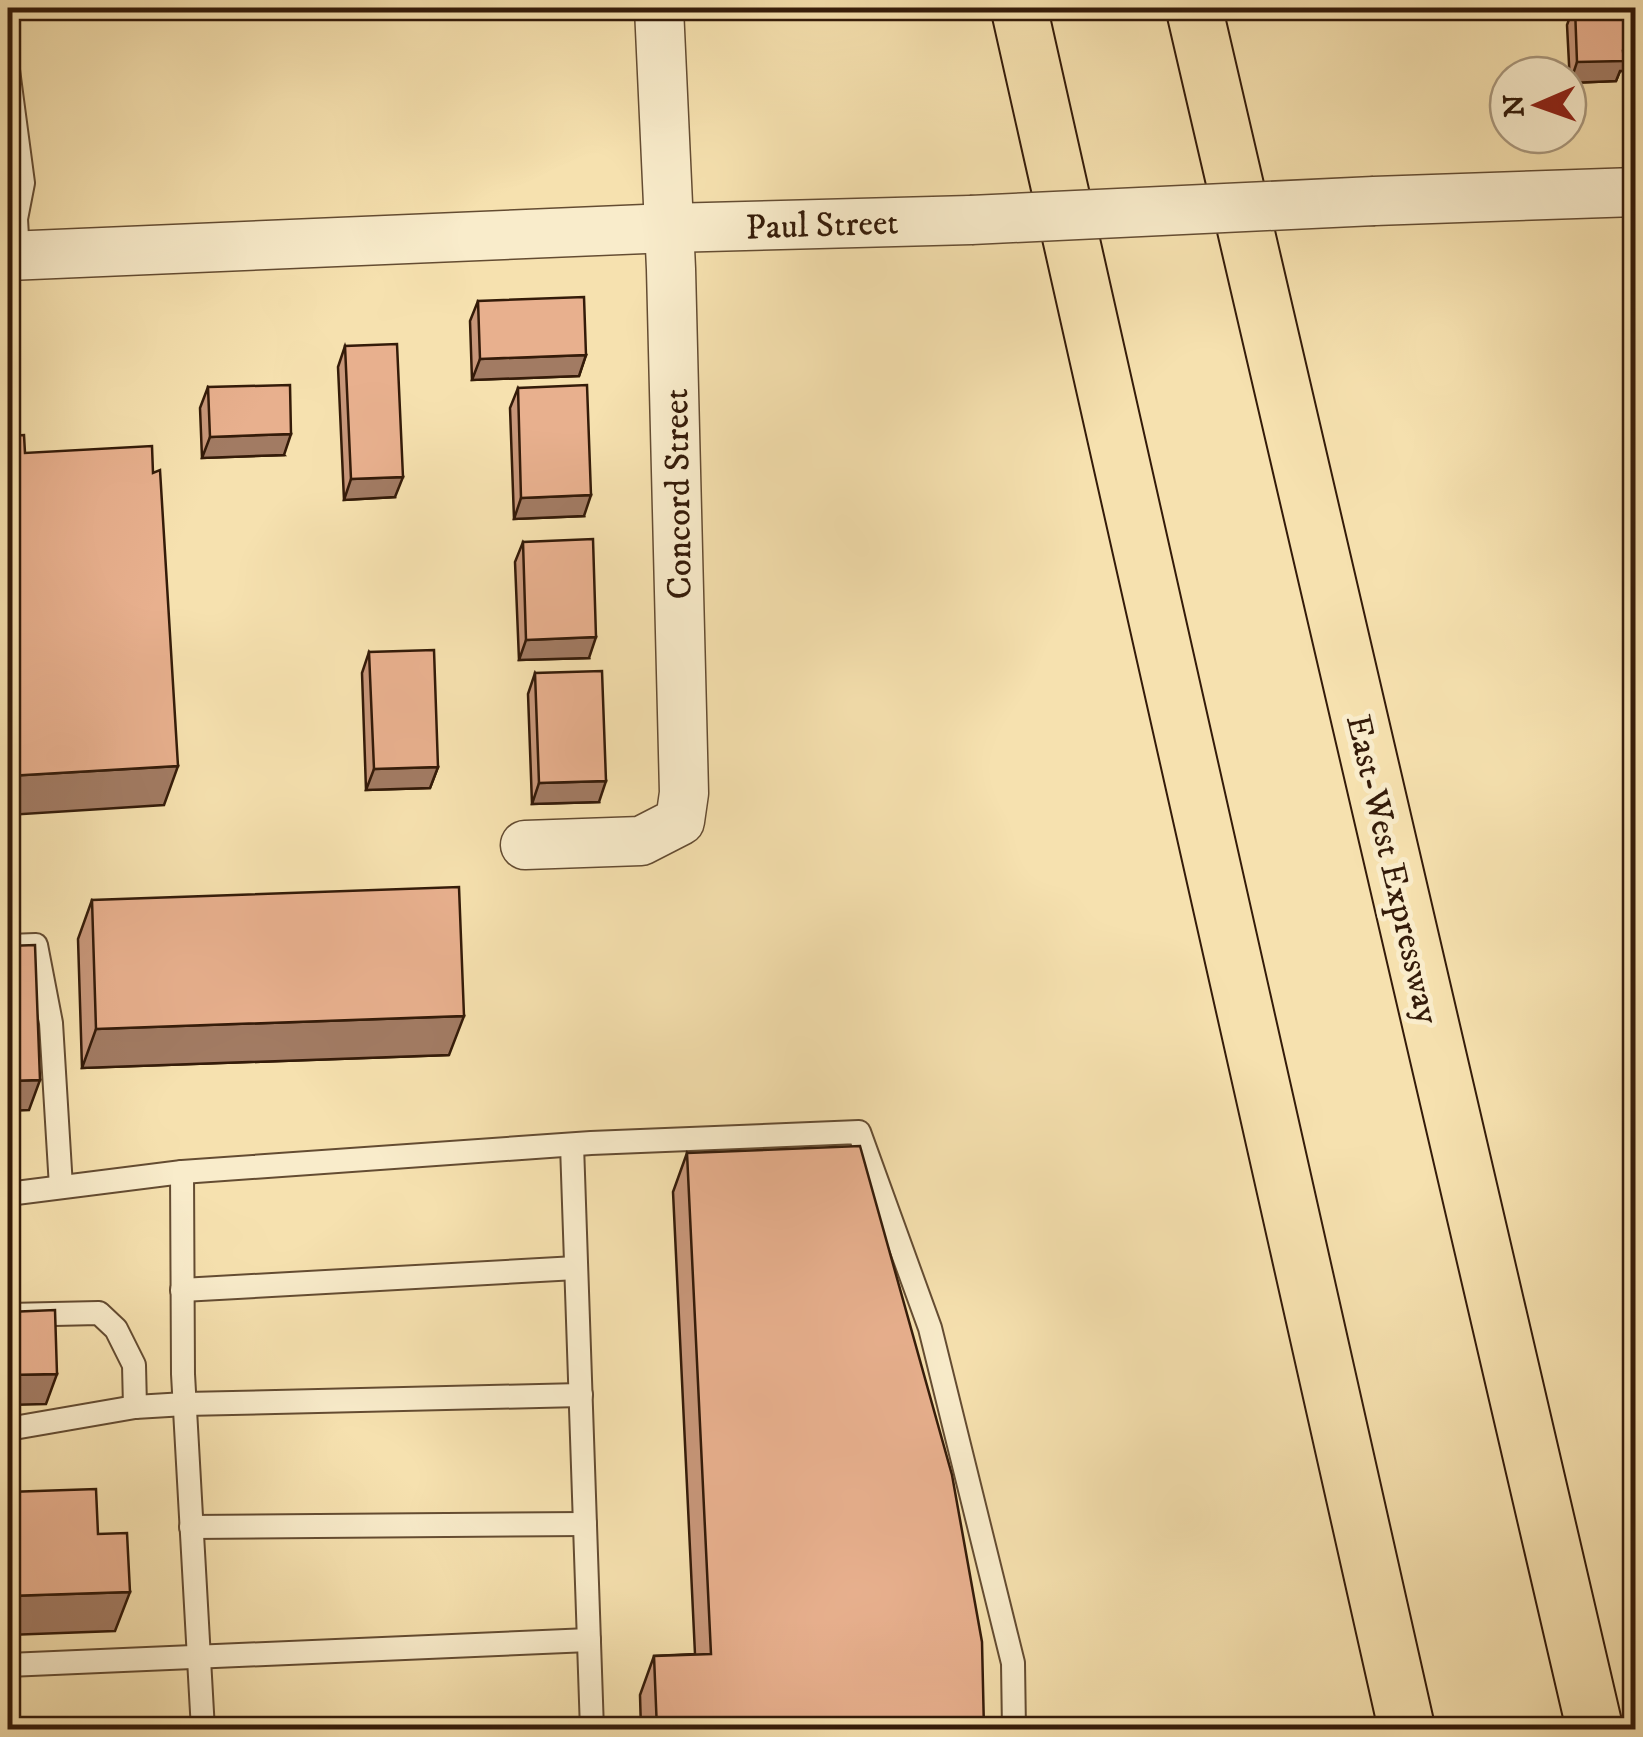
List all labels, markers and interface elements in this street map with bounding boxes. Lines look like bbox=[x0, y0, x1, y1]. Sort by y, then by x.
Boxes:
north arrow bbox=[1488, 55, 1588, 155]
text: N bbox=[1497, 94, 1532, 118]
street label: Paul Street bbox=[745, 201, 899, 251]
street label: Concord Street bbox=[655, 388, 703, 600]
street label: East-West Expressway bbox=[1335, 711, 1449, 1029]

